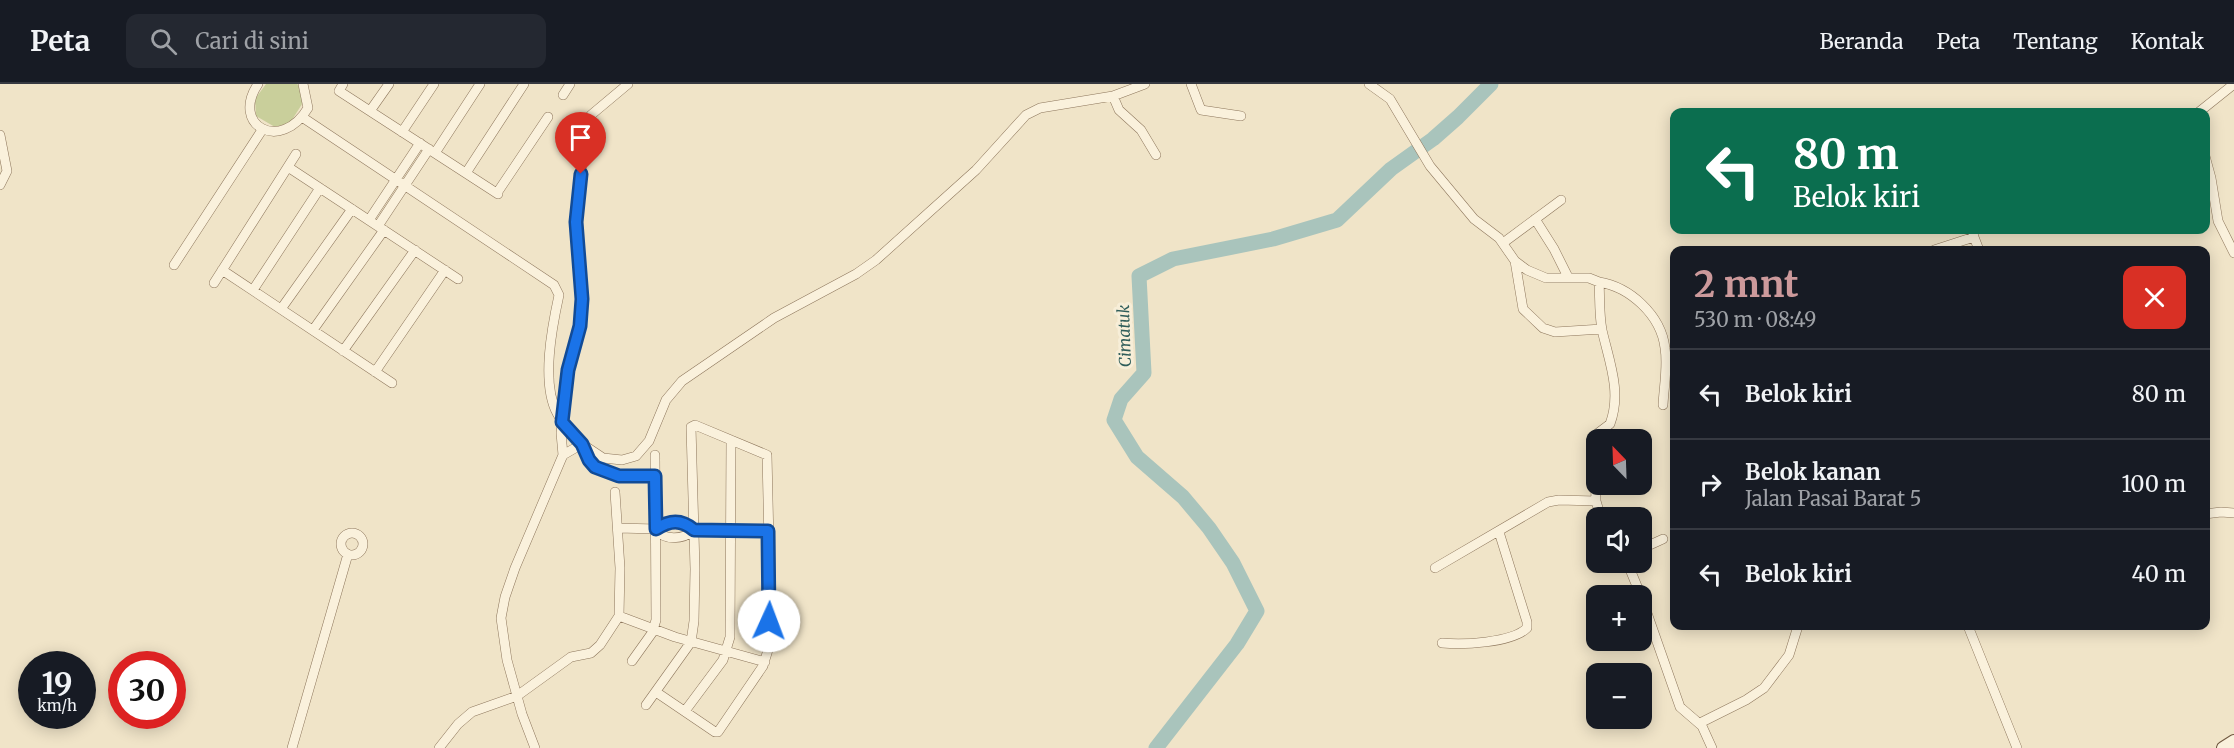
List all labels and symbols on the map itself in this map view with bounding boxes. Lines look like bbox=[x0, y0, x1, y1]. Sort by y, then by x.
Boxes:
pin bbox=[555, 112, 606, 174]
water label: Cimatuk bbox=[1113, 304, 1135, 368]
north arrow bbox=[1586, 429, 1652, 495]
position arrow bbox=[737, 589, 801, 653]
speed limit sign: 30 bbox=[108, 651, 186, 729]

